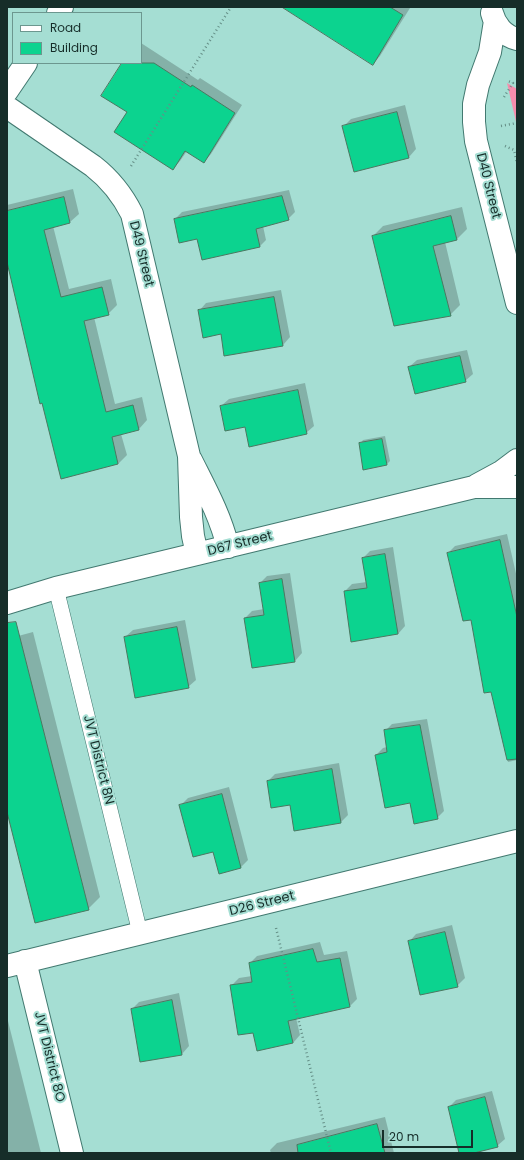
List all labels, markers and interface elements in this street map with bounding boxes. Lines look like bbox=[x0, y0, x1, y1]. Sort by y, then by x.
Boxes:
legend bbox=[12, 12, 142, 64]
text: Road bbox=[50, 19, 81, 36]
text: Building bbox=[50, 39, 98, 56]
street label: D40 Street bbox=[472, 152, 504, 220]
street label: D49 Street bbox=[125, 220, 157, 288]
street label: D67 Street bbox=[206, 528, 274, 560]
street label: JVT District 8N bbox=[79, 714, 117, 806]
street label: D26 Street bbox=[228, 888, 296, 920]
street label: JVT District 8O bbox=[30, 1010, 68, 1104]
scale bar bbox=[384, 1122, 475, 1148]
text: 20 m bbox=[389, 1128, 419, 1145]

